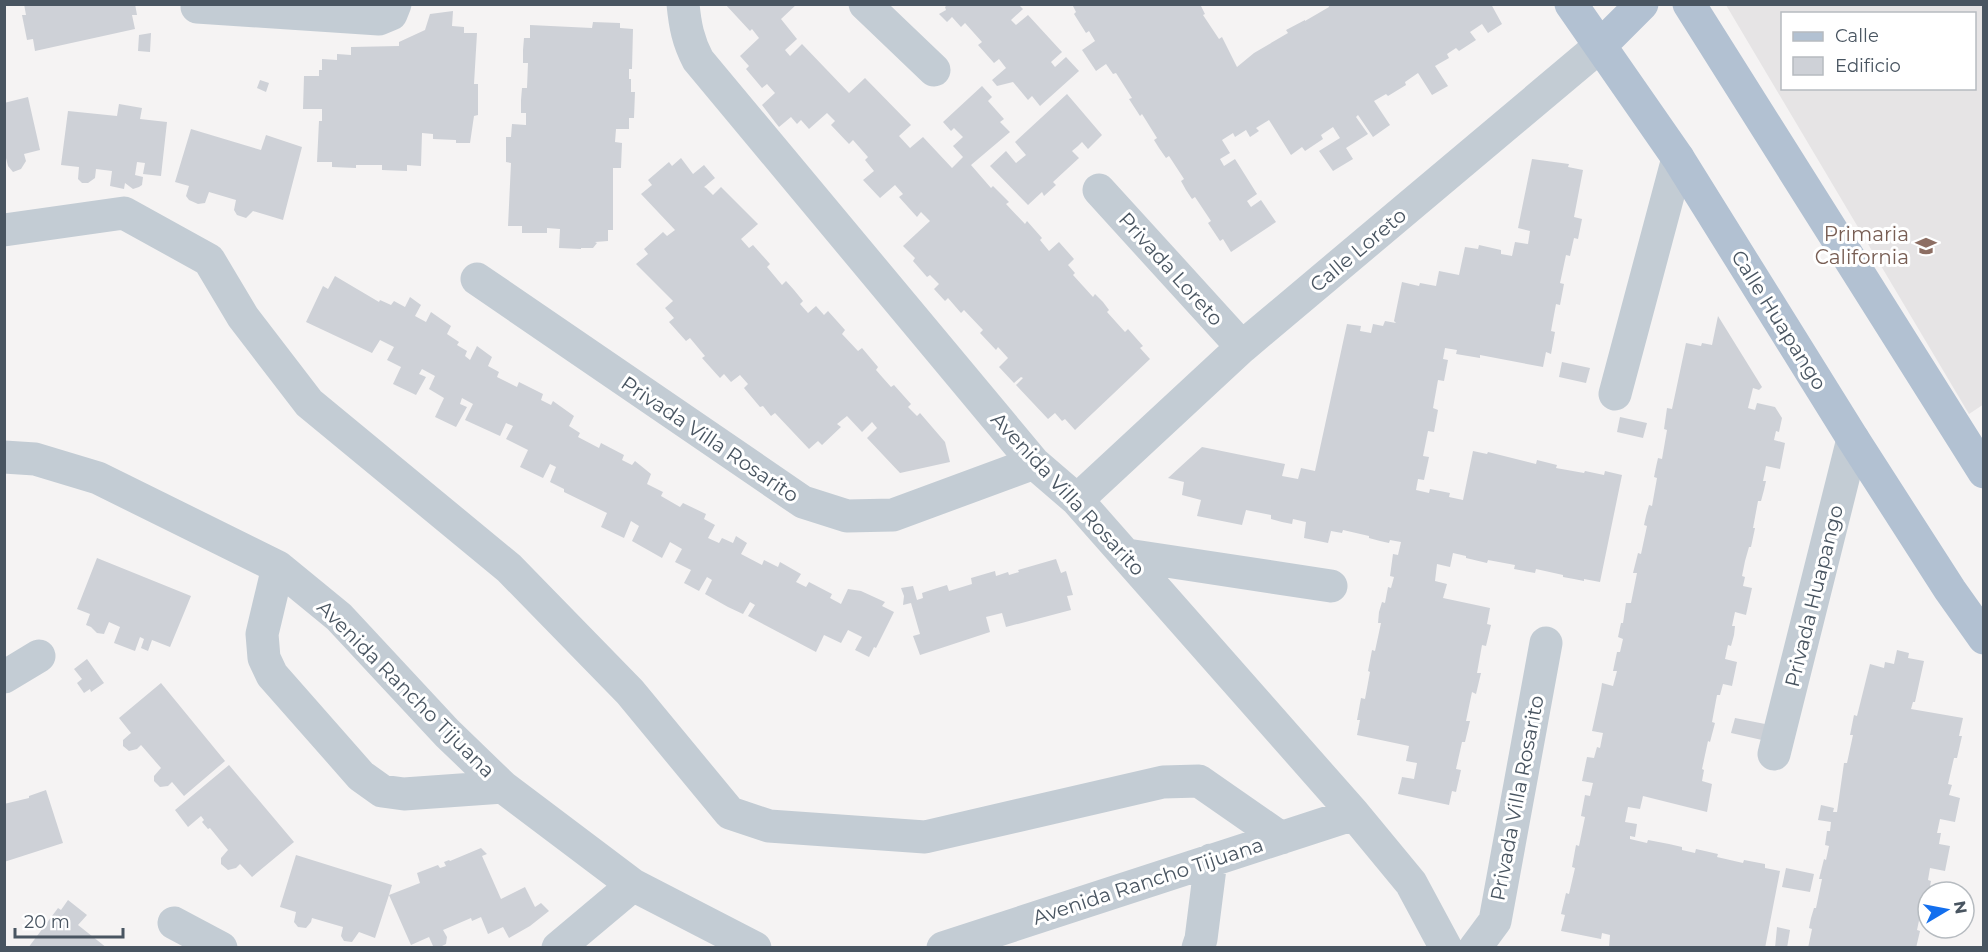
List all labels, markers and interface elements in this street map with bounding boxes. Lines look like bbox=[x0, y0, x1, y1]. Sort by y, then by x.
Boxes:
legend bbox=[1781, 12, 1976, 90]
text: Calle bbox=[1835, 25, 1879, 47]
text: Edificio bbox=[1835, 55, 1901, 77]
street label: Calle Loreto bbox=[1305, 203, 1411, 297]
street label: Privada Loreto bbox=[1114, 207, 1228, 331]
place label: Primaria California bbox=[1815, 222, 1909, 269]
school or university icon: Primaria California bbox=[1914, 234, 1938, 258]
street label: Calle Huapango bbox=[1726, 246, 1832, 394]
street label: Privada Villa Rosarito bbox=[617, 371, 803, 507]
street label: Avenida Villa Rosarito bbox=[986, 407, 1150, 581]
street label: Privada Huapango bbox=[1780, 503, 1848, 689]
street label: Avenida Rancho Tijuana bbox=[312, 595, 500, 783]
street label: Privada Villa Rosarito bbox=[1485, 693, 1549, 903]
street label: Avenida Rancho Tijuana bbox=[1030, 832, 1266, 930]
north arrow bbox=[1916, 880, 1976, 940]
text: N bbox=[1950, 899, 1971, 916]
scale bar bbox=[15, 901, 123, 939]
text: 20 m bbox=[24, 911, 70, 933]

